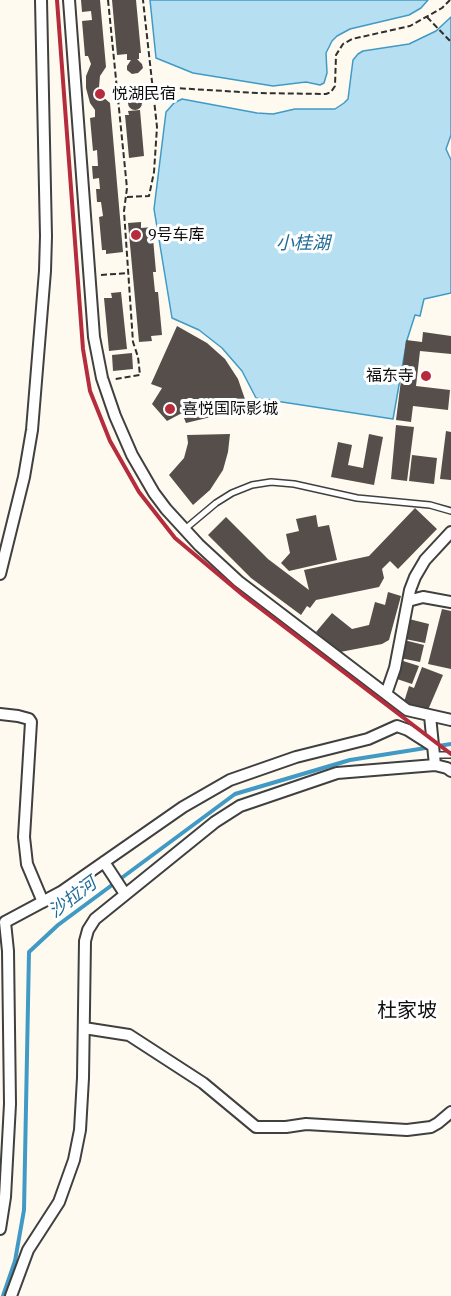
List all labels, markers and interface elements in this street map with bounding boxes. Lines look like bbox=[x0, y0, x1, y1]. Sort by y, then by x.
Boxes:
place label: 悦湖民宿 bbox=[112, 84, 176, 104]
marker: 悦湖民宿 bbox=[93, 87, 107, 101]
place label: 9号车库 bbox=[148, 225, 205, 245]
marker: 9号车库 bbox=[129, 228, 143, 242]
water label: 小桂湖 bbox=[276, 233, 330, 255]
place label: 福东寺 bbox=[366, 366, 414, 386]
marker: 福东寺 bbox=[419, 369, 433, 383]
place label: 喜悦国际影城 bbox=[182, 399, 278, 419]
marker: 喜悦国际影城 bbox=[163, 402, 177, 416]
water label: 沙拉河 bbox=[45, 873, 101, 923]
district label: 杜家坡 bbox=[377, 999, 437, 1023]

